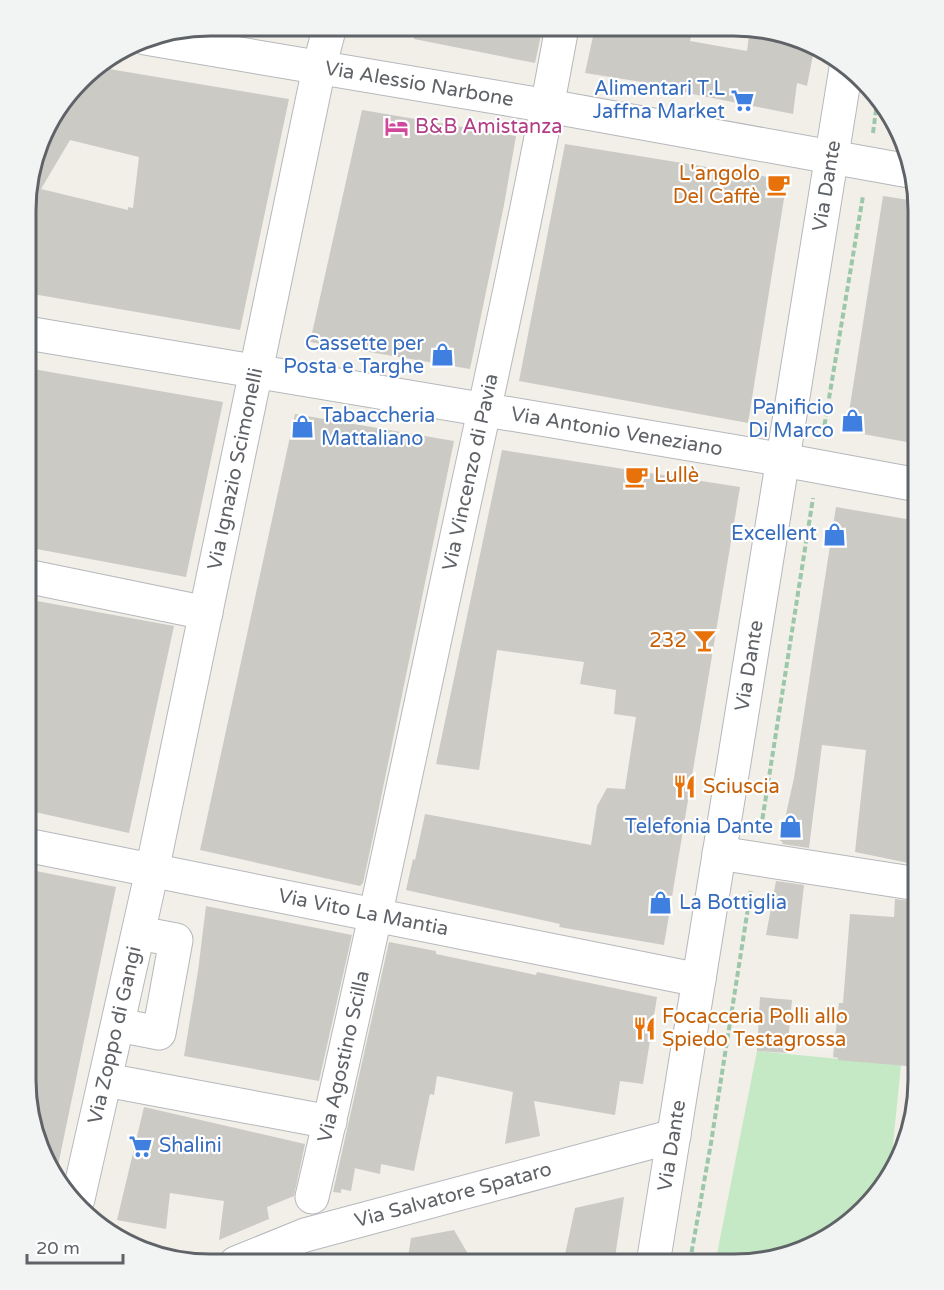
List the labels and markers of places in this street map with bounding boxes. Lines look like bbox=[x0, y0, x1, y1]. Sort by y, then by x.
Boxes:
place label: Alimentari T.L Jaffna Market bbox=[593, 77, 725, 124]
supermarket icon: Alimentari T.L Jaffna Market bbox=[730, 87, 756, 113]
hotel icon: B&B Amistanza bbox=[384, 114, 410, 140]
place label: B&B Amistanza bbox=[415, 115, 562, 139]
place label: L'angolo Del Caffè bbox=[673, 162, 760, 209]
cafe icon: L'angolo Del Caffè bbox=[765, 172, 791, 198]
place label: Cassette per Posta e Targhe bbox=[283, 332, 424, 379]
shop icon: Cassette per Posta e Targhe bbox=[429, 342, 455, 368]
place label: Panificio Di Marco bbox=[748, 396, 834, 443]
place label: Tabaccheria Mattaliano bbox=[321, 404, 435, 451]
shop icon: Panificio Di Marco bbox=[839, 407, 865, 433]
shop icon: Tabaccheria Mattaliano bbox=[290, 414, 316, 440]
cafe icon: Lullè bbox=[623, 463, 649, 489]
place label: Lullè bbox=[654, 464, 699, 488]
shop icon: Excellent bbox=[822, 521, 848, 547]
place label: Excellent bbox=[731, 522, 817, 546]
bar icon: 232 bbox=[692, 628, 718, 654]
place label: 232 bbox=[649, 629, 687, 653]
restaurant icon: Sciuscia bbox=[672, 774, 698, 800]
place label: Sciuscia bbox=[703, 775, 780, 799]
shop icon: Telefonia Dante bbox=[778, 814, 804, 840]
place label: Telefonia Dante bbox=[625, 815, 773, 839]
shop icon: La Bottiglia bbox=[648, 890, 674, 916]
place label: La Bottiglia bbox=[679, 891, 787, 915]
place label: Focacceria Polli allo Spiedo Testagrossa bbox=[662, 1005, 848, 1052]
restaurant icon: Focacceria Polli allo Spiedo Testagrossa bbox=[631, 1015, 657, 1041]
supermarket icon: Shalini bbox=[128, 1133, 154, 1159]
place label: Shalini bbox=[159, 1134, 222, 1158]

